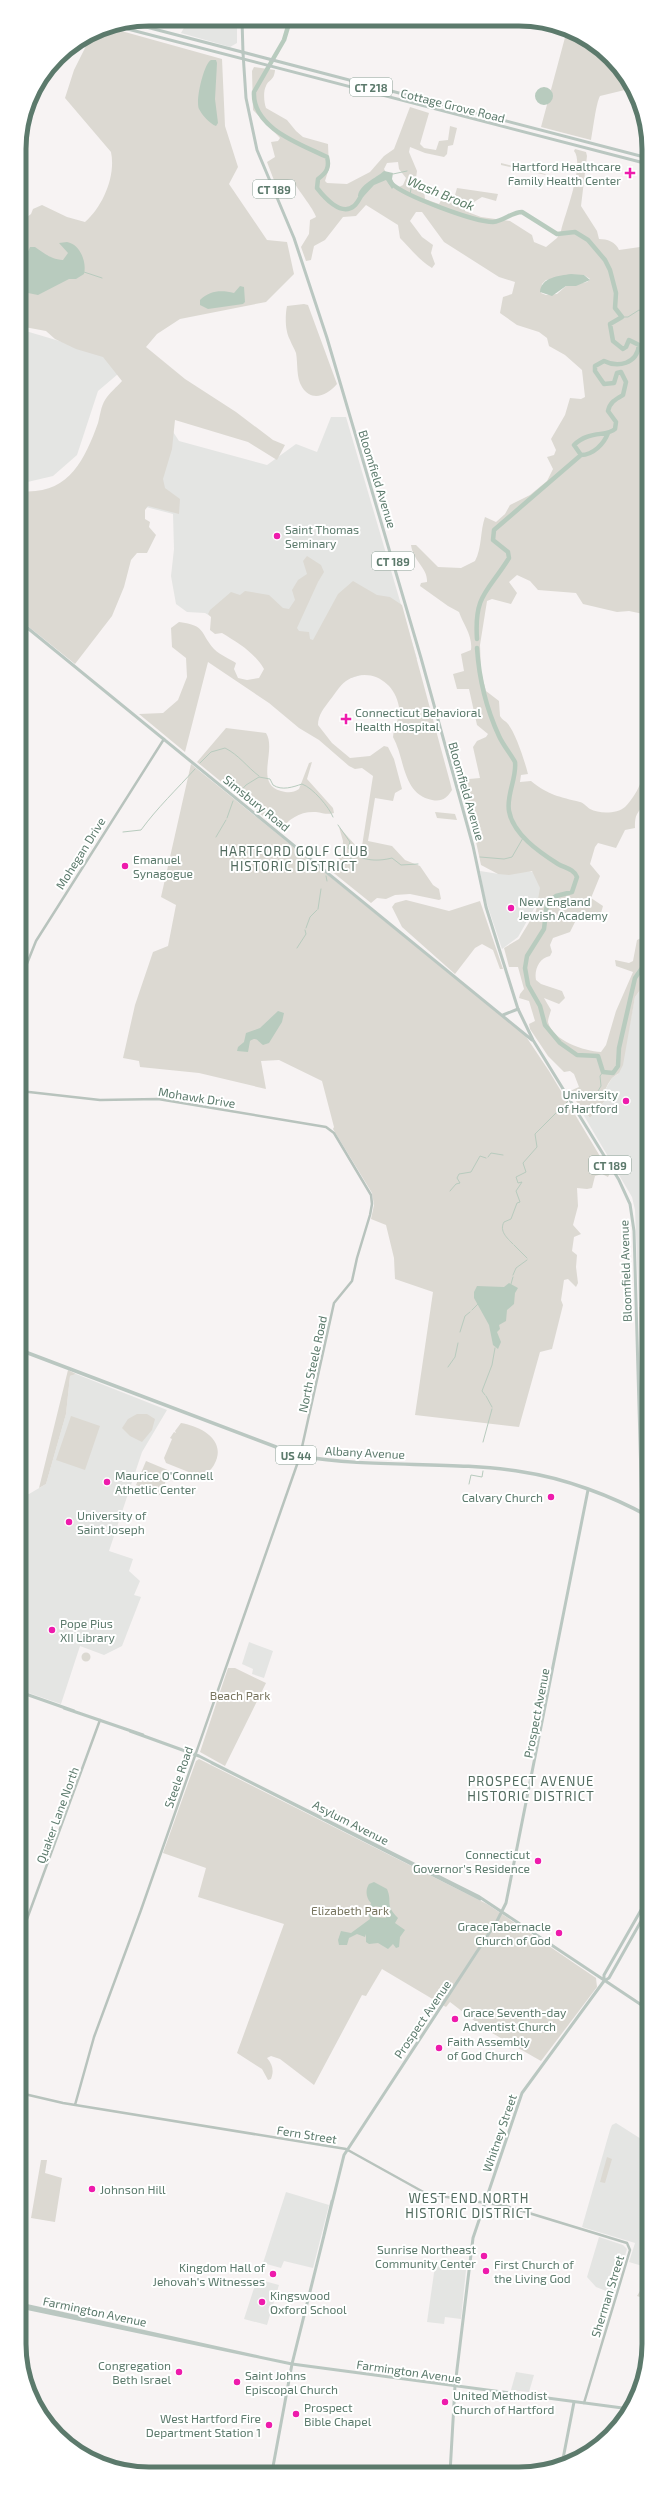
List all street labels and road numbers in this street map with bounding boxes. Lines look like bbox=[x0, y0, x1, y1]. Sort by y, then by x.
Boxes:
road number: CT 218 bbox=[350, 78, 392, 96]
street label: Cottage Grove Road bbox=[399, 85, 507, 125]
road number: CT 189 bbox=[253, 180, 295, 198]
street label: Bloomfield Avenue bbox=[356, 428, 400, 530]
road number: CT 189 bbox=[372, 552, 414, 570]
street label: Bloomfield Avenue bbox=[446, 740, 488, 842]
street label: Simsbury Road bbox=[221, 772, 293, 834]
street label: Mohegan Drive bbox=[52, 814, 108, 892]
street label: Mohawk Drive bbox=[157, 1084, 237, 1110]
road number: CT 189 bbox=[589, 1156, 631, 1174]
street label: Bloomfield Avenue bbox=[616, 1220, 634, 1322]
street label: North Steele Road bbox=[295, 1314, 329, 1414]
street label: Albany Avenue bbox=[325, 1443, 405, 1461]
road number: US 44 bbox=[276, 1446, 316, 1464]
street label: Prospect Avenue bbox=[520, 1667, 552, 1759]
street label: Steele Road bbox=[161, 1744, 195, 1810]
street label: Quaker Lane North bbox=[33, 1765, 82, 1865]
street label: Asylum Avenue bbox=[311, 1797, 391, 1847]
street label: Prospect Avenue bbox=[391, 1977, 453, 2061]
street label: Whitney Street bbox=[479, 2092, 519, 2174]
street label: Fern Street bbox=[276, 2122, 338, 2146]
street label: Sherman Street bbox=[588, 2253, 626, 2339]
street label: Farmington Avenue bbox=[42, 2293, 148, 2329]
street label: Farmington Avenue bbox=[356, 2357, 462, 2385]

